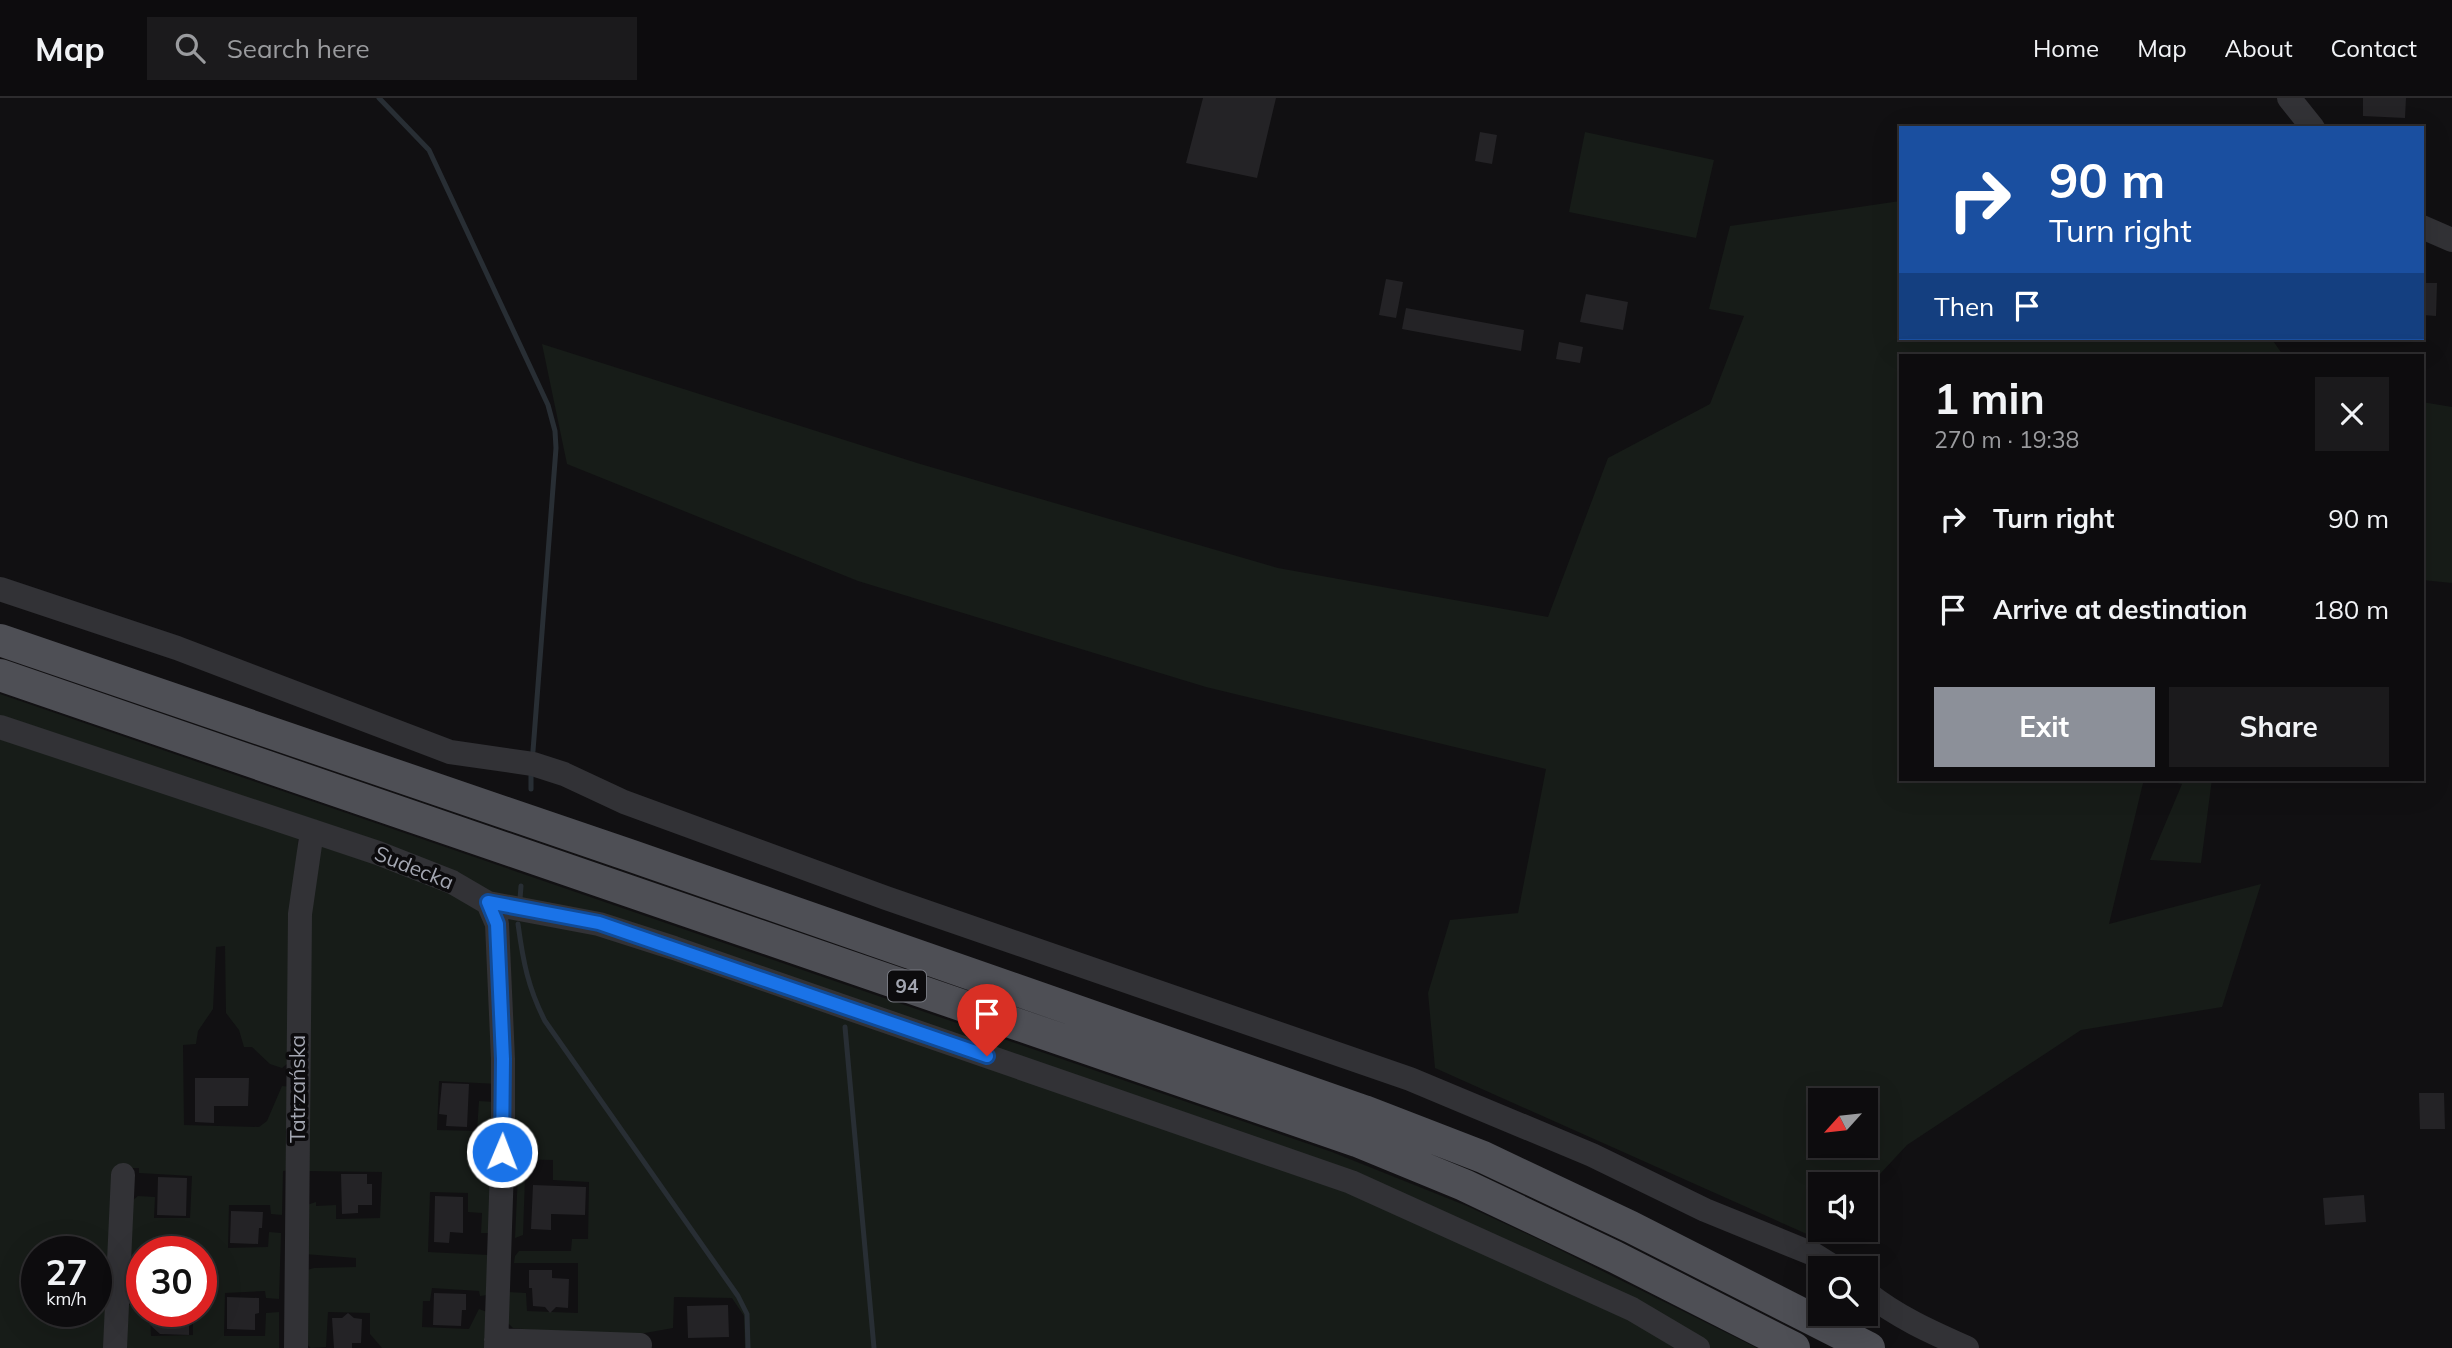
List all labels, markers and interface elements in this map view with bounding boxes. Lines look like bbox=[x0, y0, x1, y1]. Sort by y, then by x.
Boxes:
search box bbox=[147, 17, 637, 80]
text: Map bbox=[35, 28, 105, 69]
icon: search bbox=[171, 29, 209, 67]
text: Search here bbox=[227, 32, 370, 65]
text: Home bbox=[2033, 33, 2099, 63]
text: Map bbox=[2137, 33, 2187, 63]
text: About bbox=[2225, 33, 2293, 63]
text: Contact bbox=[2331, 33, 2417, 63]
text: 90 m bbox=[2049, 149, 2165, 210]
icon: right bbox=[1934, 154, 2025, 245]
text: Turn right bbox=[2049, 210, 2192, 250]
icon: arrive bbox=[2008, 287, 2046, 325]
text: Then bbox=[1934, 290, 1994, 323]
text: 1 min bbox=[1934, 372, 2045, 425]
button: close bbox=[2315, 377, 2389, 451]
text: 270 m · 19:38 bbox=[1934, 425, 2079, 454]
icon: right bbox=[1934, 500, 1972, 538]
text: Turn right bbox=[1993, 502, 2114, 535]
text: 90 m bbox=[2328, 502, 2389, 535]
icon: arrive bbox=[1934, 591, 1972, 629]
text: Arrive at destination bbox=[1993, 593, 2248, 626]
text: 180 m bbox=[2313, 593, 2389, 626]
button: Exit bbox=[1934, 687, 2155, 767]
button: Share bbox=[2169, 687, 2389, 767]
street label: Sudecka bbox=[371, 839, 458, 895]
road number: 94 bbox=[888, 971, 926, 1002]
pin bbox=[957, 984, 1017, 1056]
icon: arrive bbox=[968, 995, 1006, 1033]
street label: Tatrzańska bbox=[284, 1035, 310, 1143]
north arrow bbox=[1808, 1088, 1878, 1158]
map controls bbox=[1808, 1088, 1878, 1326]
position arrow bbox=[465, 1115, 539, 1189]
button: sound bbox=[1808, 1172, 1878, 1242]
speed limit sign: 30 bbox=[126, 1236, 217, 1327]
text: 27 bbox=[45, 1250, 88, 1294]
button: search bbox=[1808, 1256, 1878, 1326]
text: km/h bbox=[46, 1287, 87, 1310]

